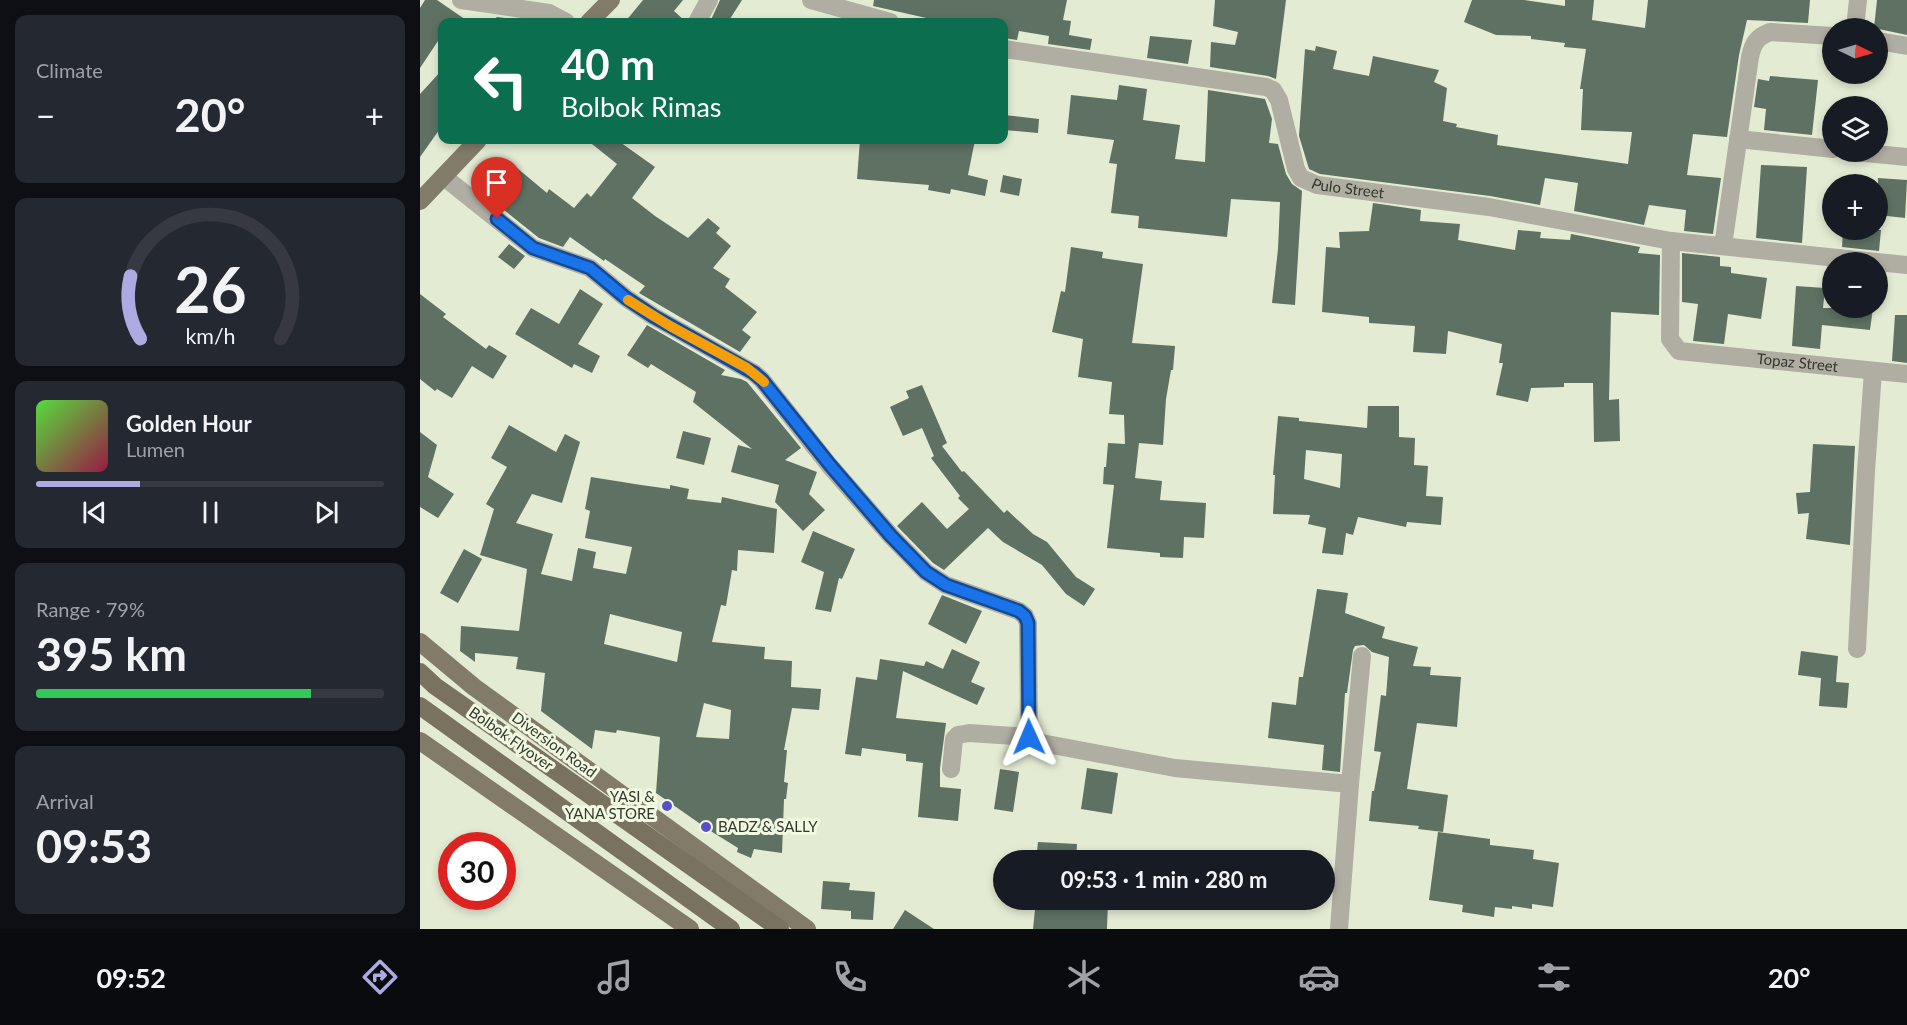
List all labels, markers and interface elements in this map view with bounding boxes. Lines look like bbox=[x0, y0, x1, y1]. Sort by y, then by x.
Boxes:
north arrow bbox=[1822, 18, 1888, 84]
map controls bbox=[1822, 18, 1888, 318]
text: 40 m bbox=[561, 39, 655, 89]
icon: left bbox=[462, 42, 540, 120]
text: Climate bbox=[36, 58, 103, 82]
text: 20° bbox=[175, 88, 245, 142]
text: Bolbok Rimas bbox=[561, 90, 722, 123]
text: − bbox=[36, 95, 55, 135]
text: + bbox=[365, 95, 384, 135]
button: layers bbox=[1822, 96, 1888, 162]
pin bbox=[471, 157, 522, 219]
icon: arrive bbox=[480, 166, 513, 199]
street label: Pulo Street bbox=[1309, 174, 1386, 202]
button: + bbox=[1822, 174, 1888, 240]
text: 26 bbox=[174, 251, 246, 326]
button: − bbox=[1822, 252, 1888, 318]
text: km/h bbox=[185, 323, 235, 349]
street label: Topaz Street bbox=[1756, 349, 1840, 375]
text: Golden Hour bbox=[126, 410, 252, 437]
text: Lumen bbox=[126, 437, 185, 461]
icon: previous bbox=[78, 496, 111, 529]
icon: pause bbox=[194, 496, 227, 529]
icon: next bbox=[310, 496, 343, 529]
text: Range · 79% bbox=[36, 597, 145, 621]
text: 395 km bbox=[36, 627, 187, 681]
street label: Bolbok Flyover bbox=[466, 703, 558, 774]
position arrow bbox=[997, 705, 1061, 769]
street label: Diversion Road bbox=[509, 708, 600, 781]
place label: YASI & YANA STORE bbox=[565, 787, 655, 822]
text: Arrival bbox=[36, 789, 94, 813]
marker: YASI & YANA STORE bbox=[660, 799, 674, 813]
place label: BADZ & SALLY bbox=[718, 817, 818, 835]
text: 09:53 bbox=[36, 819, 152, 873]
marker: BADZ & SALLY bbox=[699, 820, 713, 834]
speed limit sign: 30 bbox=[438, 832, 516, 910]
text: 09:53 · 1 min · 280 m bbox=[1061, 866, 1267, 893]
icon: directions bbox=[359, 956, 401, 998]
icon: music bbox=[594, 956, 636, 998]
icon: phone bbox=[829, 956, 871, 998]
icon: climate bbox=[1063, 956, 1105, 998]
icon: car bbox=[1298, 956, 1340, 998]
icon: filters bbox=[1533, 956, 1575, 998]
text: 09:52 bbox=[96, 961, 166, 994]
text: 20° bbox=[1768, 961, 1810, 994]

